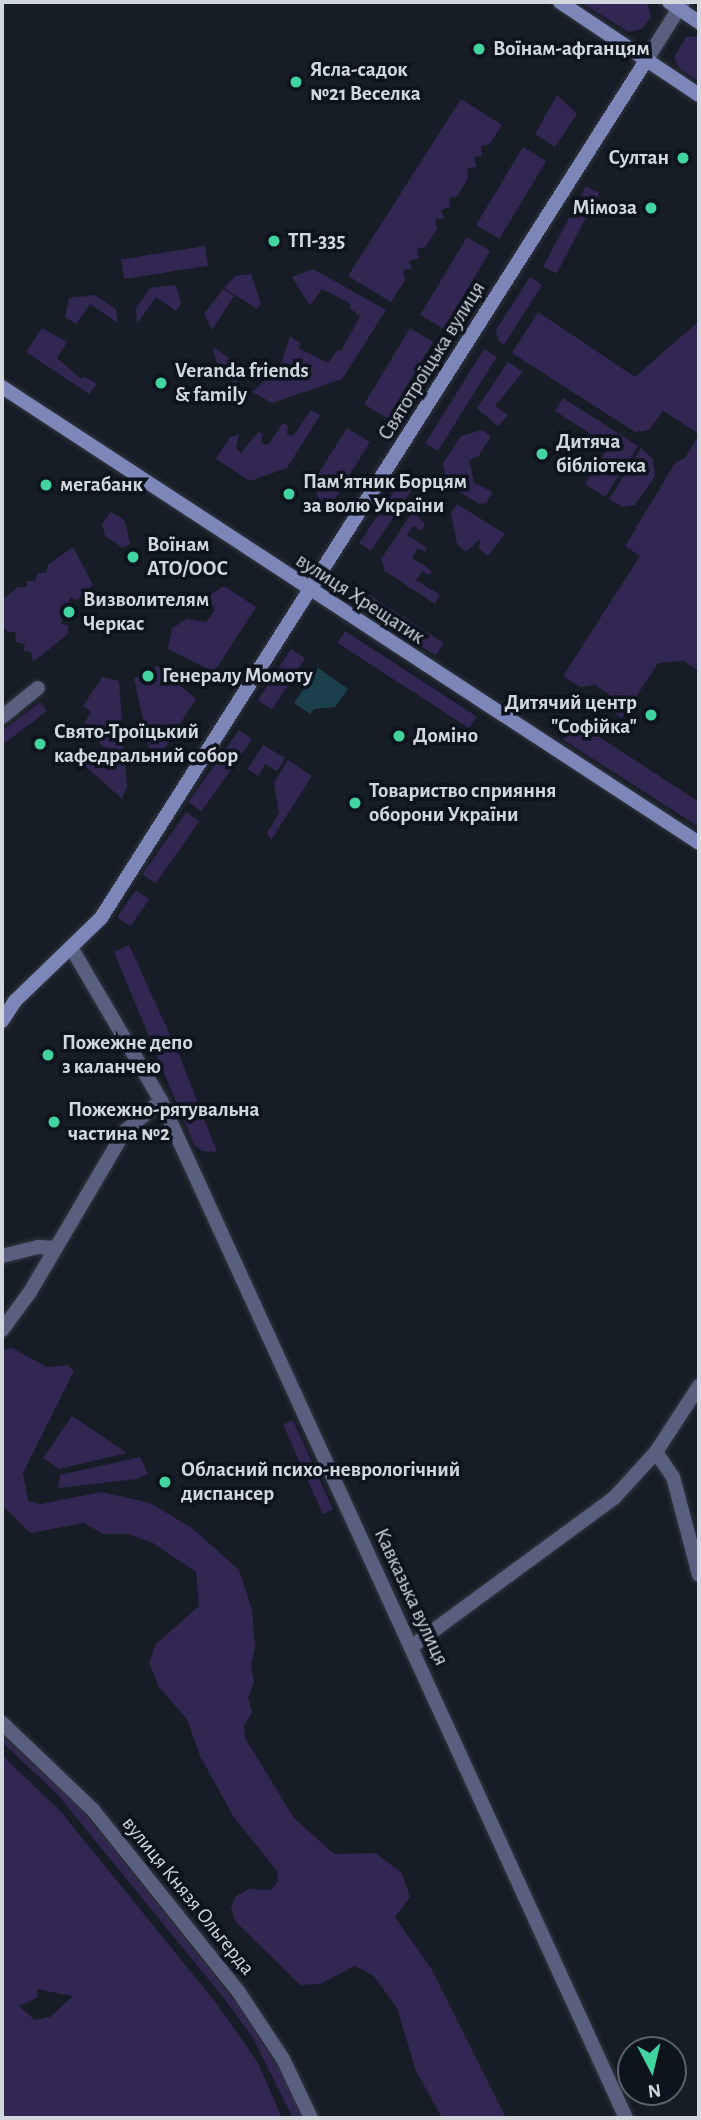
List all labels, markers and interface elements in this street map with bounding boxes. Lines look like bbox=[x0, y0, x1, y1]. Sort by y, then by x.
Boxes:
place label: Воїнам-афганцям bbox=[493, 36, 650, 62]
marker: Воїнам-афганцям bbox=[471, 41, 487, 57]
place label: Ясла-садок №21 Веселка bbox=[310, 57, 421, 107]
marker: Ясла-садок №21 Веселка bbox=[288, 74, 304, 90]
place label: Султан bbox=[608, 145, 669, 171]
marker: Султан bbox=[675, 150, 691, 166]
place label: Мімоза bbox=[572, 195, 637, 221]
marker: Мімоза bbox=[643, 200, 659, 216]
place label: ТП-335 bbox=[288, 228, 345, 254]
marker: ТП-335 bbox=[266, 233, 282, 249]
street label: Святотроїцька вулиця bbox=[373, 277, 491, 445]
place label: Veranda friends & family bbox=[175, 358, 309, 408]
marker: Veranda friends & family bbox=[153, 375, 169, 391]
place label: Дитяча бібліотека bbox=[556, 429, 646, 479]
marker: Дитяча бібліотека bbox=[534, 446, 550, 462]
place label: Пам'ятник Борцям за волю України bbox=[303, 469, 467, 519]
place label: мегабанк bbox=[60, 472, 143, 498]
marker: мегабанк bbox=[38, 477, 54, 493]
marker: Пам'ятник Борцям за волю України bbox=[281, 486, 297, 502]
place label: Воїнам АТО/ООС bbox=[147, 532, 228, 582]
street label: вулиця Хрещатик bbox=[291, 548, 429, 650]
marker: Воїнам АТО/ООС bbox=[125, 549, 141, 565]
place label: Визволителям Черкас bbox=[83, 587, 209, 637]
marker: Визволителям Черкас bbox=[61, 604, 77, 620]
place label: Генералу Момоту bbox=[162, 663, 313, 689]
marker: Генералу Момоту bbox=[140, 668, 156, 684]
place label: Дитячий центр "Софійка" bbox=[504, 690, 637, 740]
marker: Дитячий центр "Софійка" bbox=[643, 707, 659, 723]
place label: Свято-Троїцький кафедральний собор bbox=[54, 719, 238, 769]
place label: Доміно bbox=[413, 723, 478, 749]
marker: Доміно bbox=[391, 728, 407, 744]
marker: Свято-Троїцький кафедральний собор bbox=[32, 736, 48, 752]
place label: Товариство сприяння оборони України bbox=[369, 778, 556, 828]
marker: Товариство сприяння оборони України bbox=[347, 795, 363, 811]
place label: Пожежне депо з каланчею bbox=[62, 1030, 193, 1080]
marker: Пожежне депо з каланчею bbox=[40, 1047, 56, 1063]
place label: Пожежно-рятувальна частина №2 bbox=[68, 1097, 260, 1147]
marker: Пожежно-рятувальна частина №2 bbox=[46, 1114, 62, 1130]
place label: Обласний психо-неврологічний диспансер bbox=[181, 1457, 460, 1507]
marker: Обласний психо-неврологічний диспансер bbox=[155, 1472, 175, 1492]
street label: Кавказька вулиця bbox=[368, 1524, 454, 1670]
street label: вулиця Князя Ольгерда bbox=[116, 1812, 260, 1980]
north arrow bbox=[617, 2036, 687, 2106]
text: N bbox=[647, 2080, 662, 2101]

